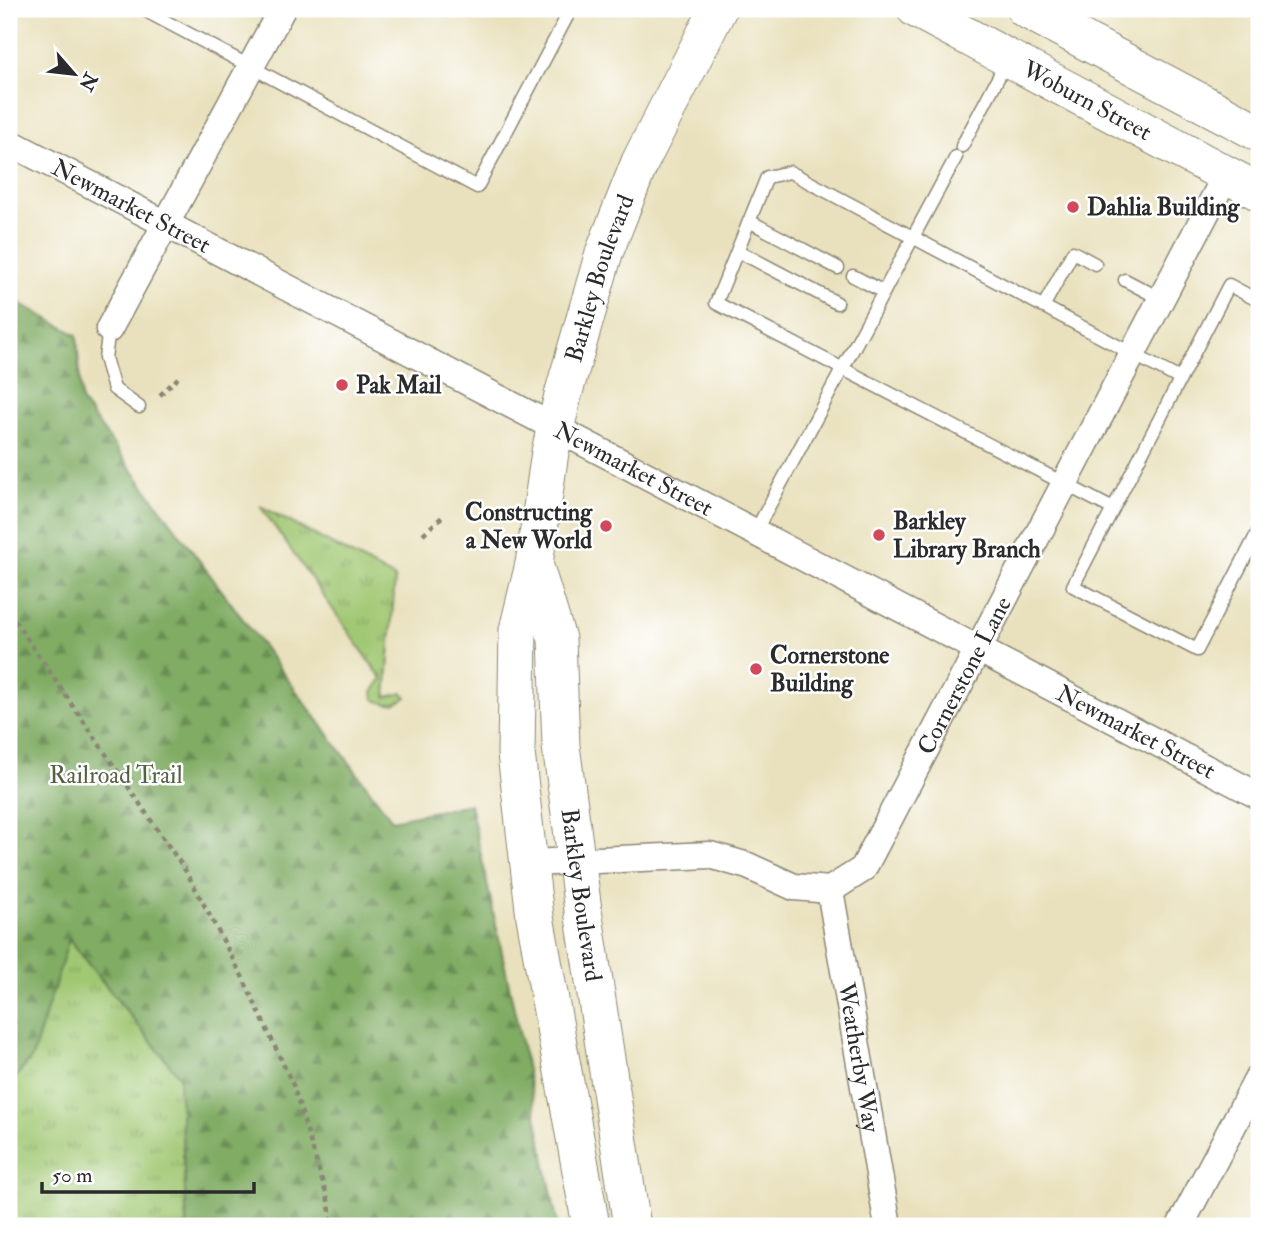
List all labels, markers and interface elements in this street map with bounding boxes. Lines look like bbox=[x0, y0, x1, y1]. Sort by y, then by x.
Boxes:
north arrow bbox=[38, 38, 108, 108]
street label: Woburn Street bbox=[1016, 53, 1157, 148]
text: N bbox=[73, 67, 103, 96]
street label: Newmarket Street bbox=[47, 152, 216, 260]
street label: Barkley Boulevard bbox=[558, 190, 641, 365]
place label: Dahlia Building bbox=[1087, 192, 1241, 223]
marker: Dahlia Building bbox=[1065, 199, 1081, 215]
place label: Pak Mail bbox=[356, 370, 442, 401]
marker: Pak Mail bbox=[334, 377, 350, 393]
street label: Newmarket Street bbox=[549, 415, 719, 523]
place label: Constructing a New World bbox=[465, 497, 593, 556]
place label: Barkley Library Branch bbox=[893, 506, 1041, 565]
marker: Constructing a New World bbox=[598, 518, 614, 534]
marker: Barkley Library Branch bbox=[871, 527, 887, 543]
street label: Cornerstone Lane bbox=[910, 591, 1018, 760]
place label: Cornerstone Building bbox=[770, 640, 889, 699]
marker: Cornerstone Building bbox=[748, 661, 764, 677]
street label: Newmarket Street bbox=[1051, 677, 1221, 786]
park label: Railroad Trail bbox=[49, 760, 183, 791]
street label: Barkley Boulevard bbox=[554, 807, 609, 984]
street label: Weatherby Way bbox=[831, 979, 887, 1135]
scale bar bbox=[42, 1151, 254, 1195]
text: 50 m bbox=[52, 1162, 93, 1189]

